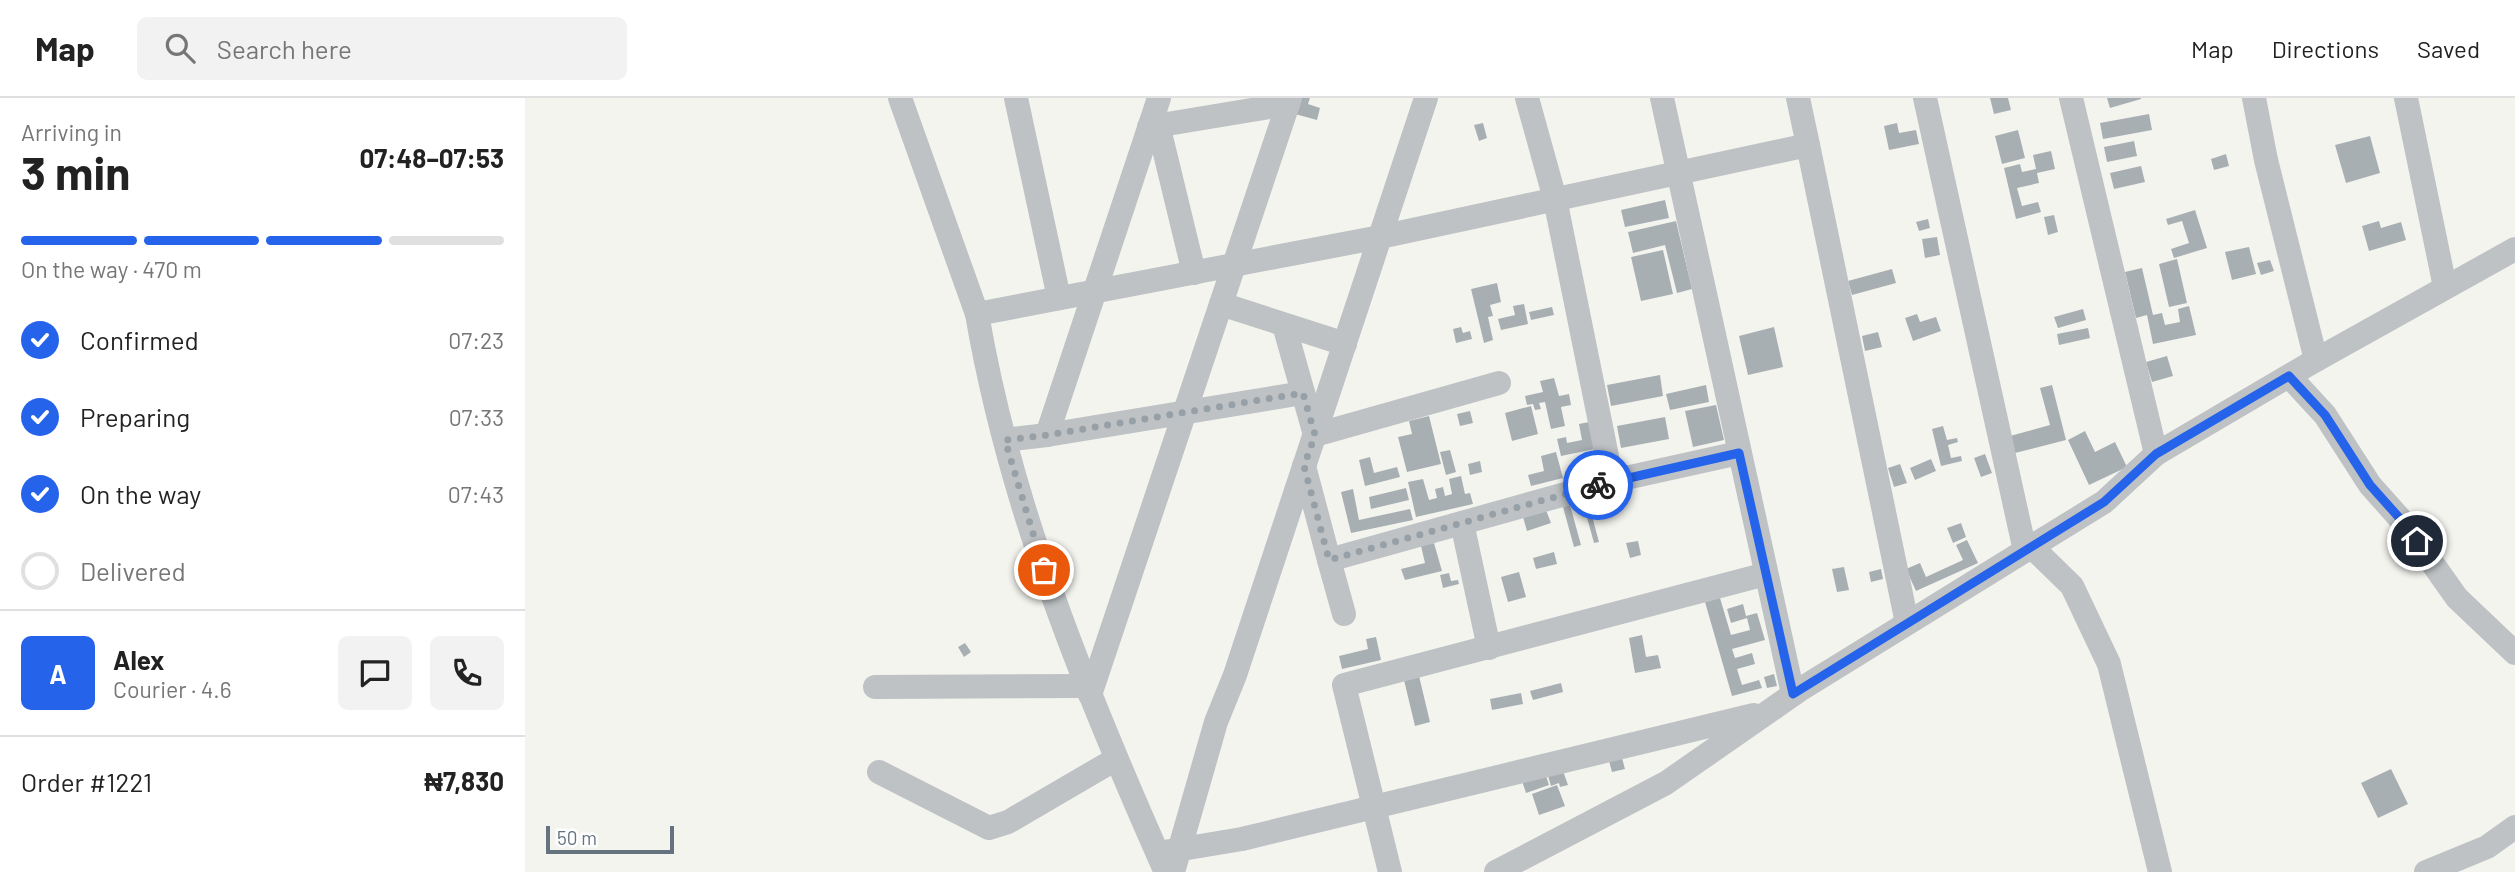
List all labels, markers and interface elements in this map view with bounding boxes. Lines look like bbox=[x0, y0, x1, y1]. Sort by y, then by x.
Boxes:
search box bbox=[137, 17, 627, 80]
text: Map bbox=[35, 28, 95, 68]
icon: search bbox=[161, 29, 199, 67]
text: Search here bbox=[217, 33, 352, 64]
text: Map bbox=[2191, 34, 2234, 63]
text: Directions bbox=[2272, 34, 2379, 63]
text: Saved bbox=[2417, 34, 2480, 63]
text: Arriving in bbox=[21, 118, 122, 146]
text: 07:48–07:53 bbox=[359, 142, 504, 173]
text: 3 min bbox=[21, 144, 130, 199]
text: On the way · 470 m bbox=[21, 255, 202, 283]
icon: check bbox=[21, 321, 59, 359]
text: Confirmed bbox=[80, 324, 199, 355]
text: 07:23 bbox=[448, 326, 504, 354]
icon: check bbox=[21, 398, 59, 436]
text: Preparing bbox=[80, 401, 190, 432]
text: 07:33 bbox=[449, 403, 504, 431]
courier bbox=[1563, 450, 1633, 520]
icon: bike bbox=[1579, 466, 1617, 504]
icon: check bbox=[21, 475, 59, 513]
text: On the way bbox=[80, 478, 201, 509]
text: 07:43 bbox=[448, 480, 504, 508]
pin bbox=[2387, 511, 2447, 571]
icon: home bbox=[2398, 522, 2436, 560]
pin bbox=[1014, 540, 1074, 600]
icon: bag bbox=[1025, 551, 1063, 589]
text: Delivered bbox=[80, 555, 186, 586]
button: chat bbox=[338, 636, 412, 710]
button: phone bbox=[430, 636, 504, 710]
text: Alex bbox=[113, 644, 164, 675]
text: A bbox=[49, 658, 67, 689]
text: Courier · 4.6 bbox=[113, 675, 232, 703]
text: ₦7,830 bbox=[424, 765, 504, 796]
text: Order #1221 bbox=[21, 766, 152, 797]
scale bar bbox=[546, 823, 674, 855]
text: 50 m bbox=[557, 826, 597, 849]

